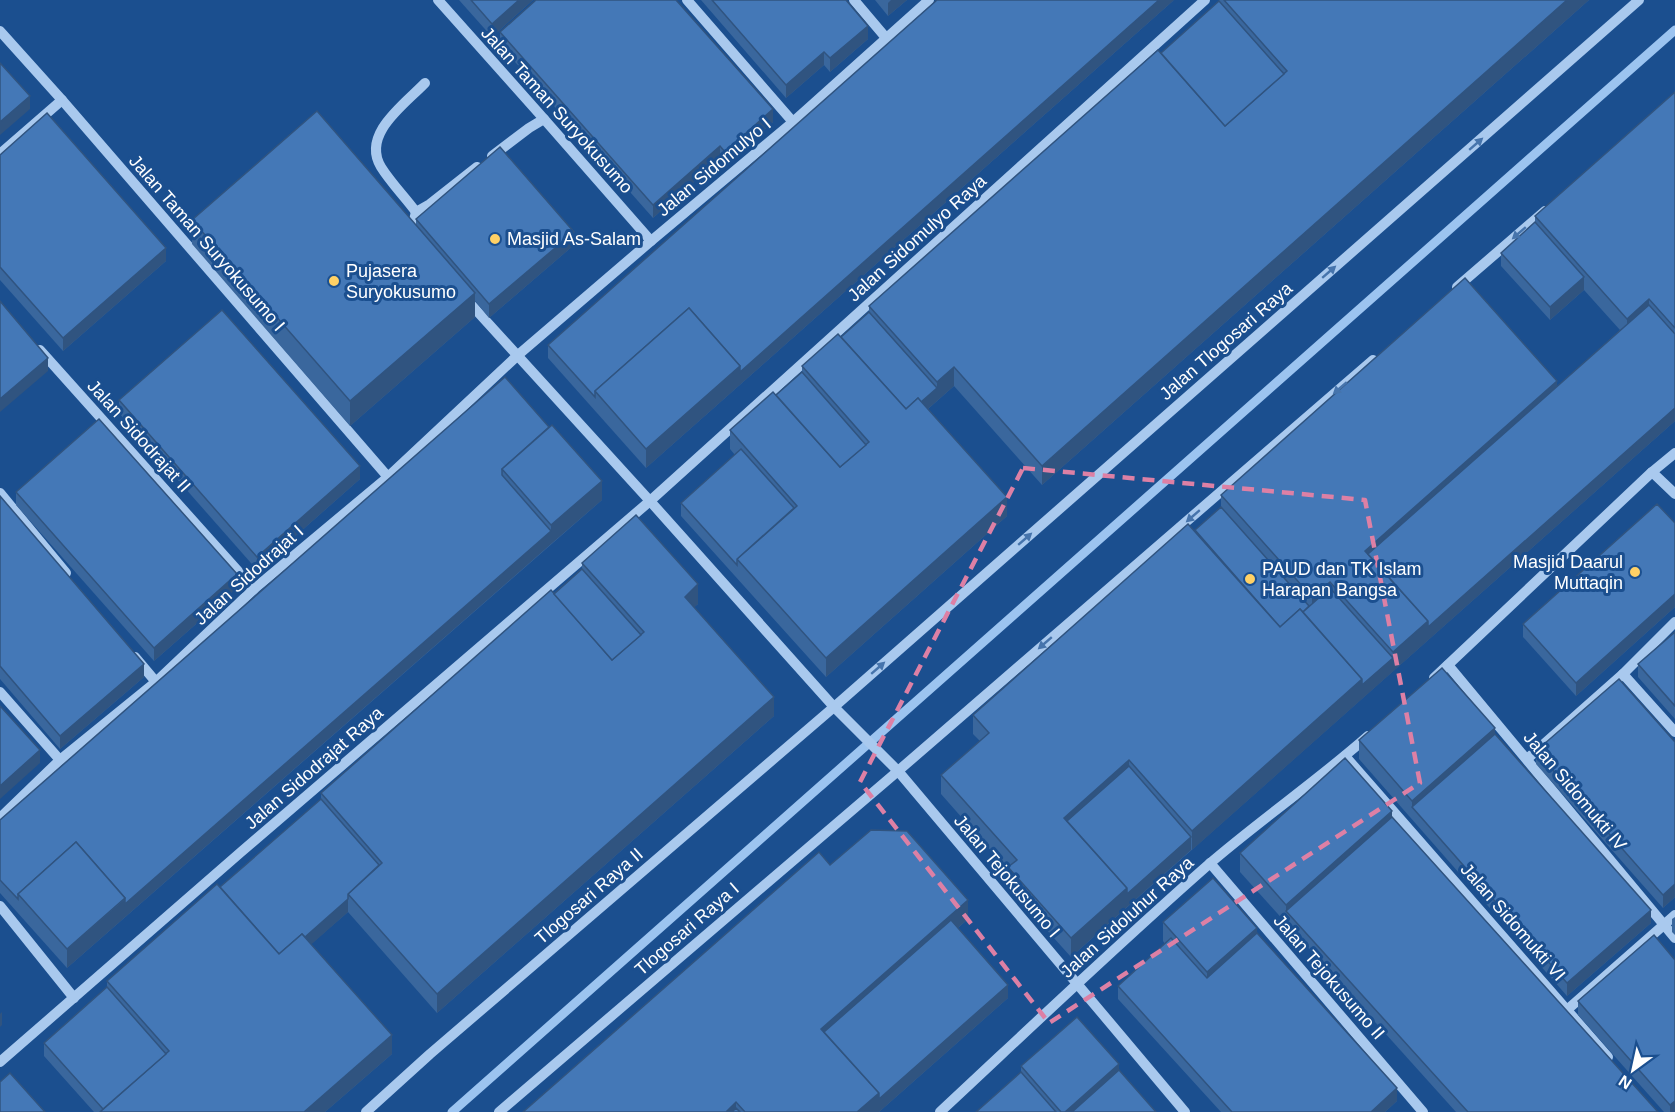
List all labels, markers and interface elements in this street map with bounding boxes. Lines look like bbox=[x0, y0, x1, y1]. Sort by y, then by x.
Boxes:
street label: Jalan Taman Suryokusumo bbox=[477, 23, 637, 197]
street label: Jalan Sidomulyo I bbox=[653, 114, 775, 220]
one-way arrow bbox=[1468, 137, 1483, 151]
street label: Jalan Taman Suryokusumo I bbox=[125, 151, 289, 335]
street label: Jalan Sidomulyo Raya bbox=[844, 170, 991, 305]
one-way arrow bbox=[1512, 227, 1527, 240]
place label: Masjid As-Salam bbox=[507, 229, 641, 249]
marker: Masjid As-Salam bbox=[488, 232, 502, 246]
place label: Pujasera Suryokusumo bbox=[346, 261, 456, 302]
one-way arrow bbox=[1321, 266, 1336, 279]
marker: Pujasera Suryokusumo bbox=[327, 274, 341, 288]
street label: Jalan Tlogosari Raya bbox=[1156, 277, 1297, 404]
street label: Jalan Sidodrajat II bbox=[83, 376, 195, 496]
one-way arrow bbox=[1333, 381, 1348, 394]
one-way arrow bbox=[1185, 509, 1200, 523]
street label: Jalan Sidodrajat I bbox=[191, 521, 307, 629]
one-way arrow bbox=[1017, 533, 1032, 546]
place label: Masjid Daarul Muttaqin bbox=[1513, 552, 1623, 593]
place label: PAUD dan TK Islam Harapan Bangsa bbox=[1262, 559, 1421, 600]
marker: Masjid Daarul Muttaqin bbox=[1628, 565, 1642, 579]
marker: PAUD dan TK Islam Harapan Bangsa bbox=[1243, 572, 1257, 586]
one-way arrow bbox=[1038, 636, 1053, 649]
one-way arrow bbox=[870, 662, 885, 675]
street label: Jalan Sidodrajat Raya bbox=[241, 702, 388, 833]
street label: Jalan Sidomukti IV bbox=[1519, 727, 1631, 855]
street label: Jalan Tejokusumo I bbox=[950, 811, 1064, 941]
street label: Tlogosari Raya II bbox=[531, 844, 647, 948]
street label: Jalan Sidoluhur Raya bbox=[1057, 852, 1198, 982]
street label: Jalan Sidomukti VI bbox=[1457, 859, 1569, 985]
street label: Tlogosari Raya I bbox=[631, 878, 743, 980]
street label: Jalan Tejokusumo II bbox=[1269, 911, 1389, 1043]
north arrow bbox=[1603, 1040, 1663, 1100]
text: N bbox=[1616, 1072, 1635, 1092]

